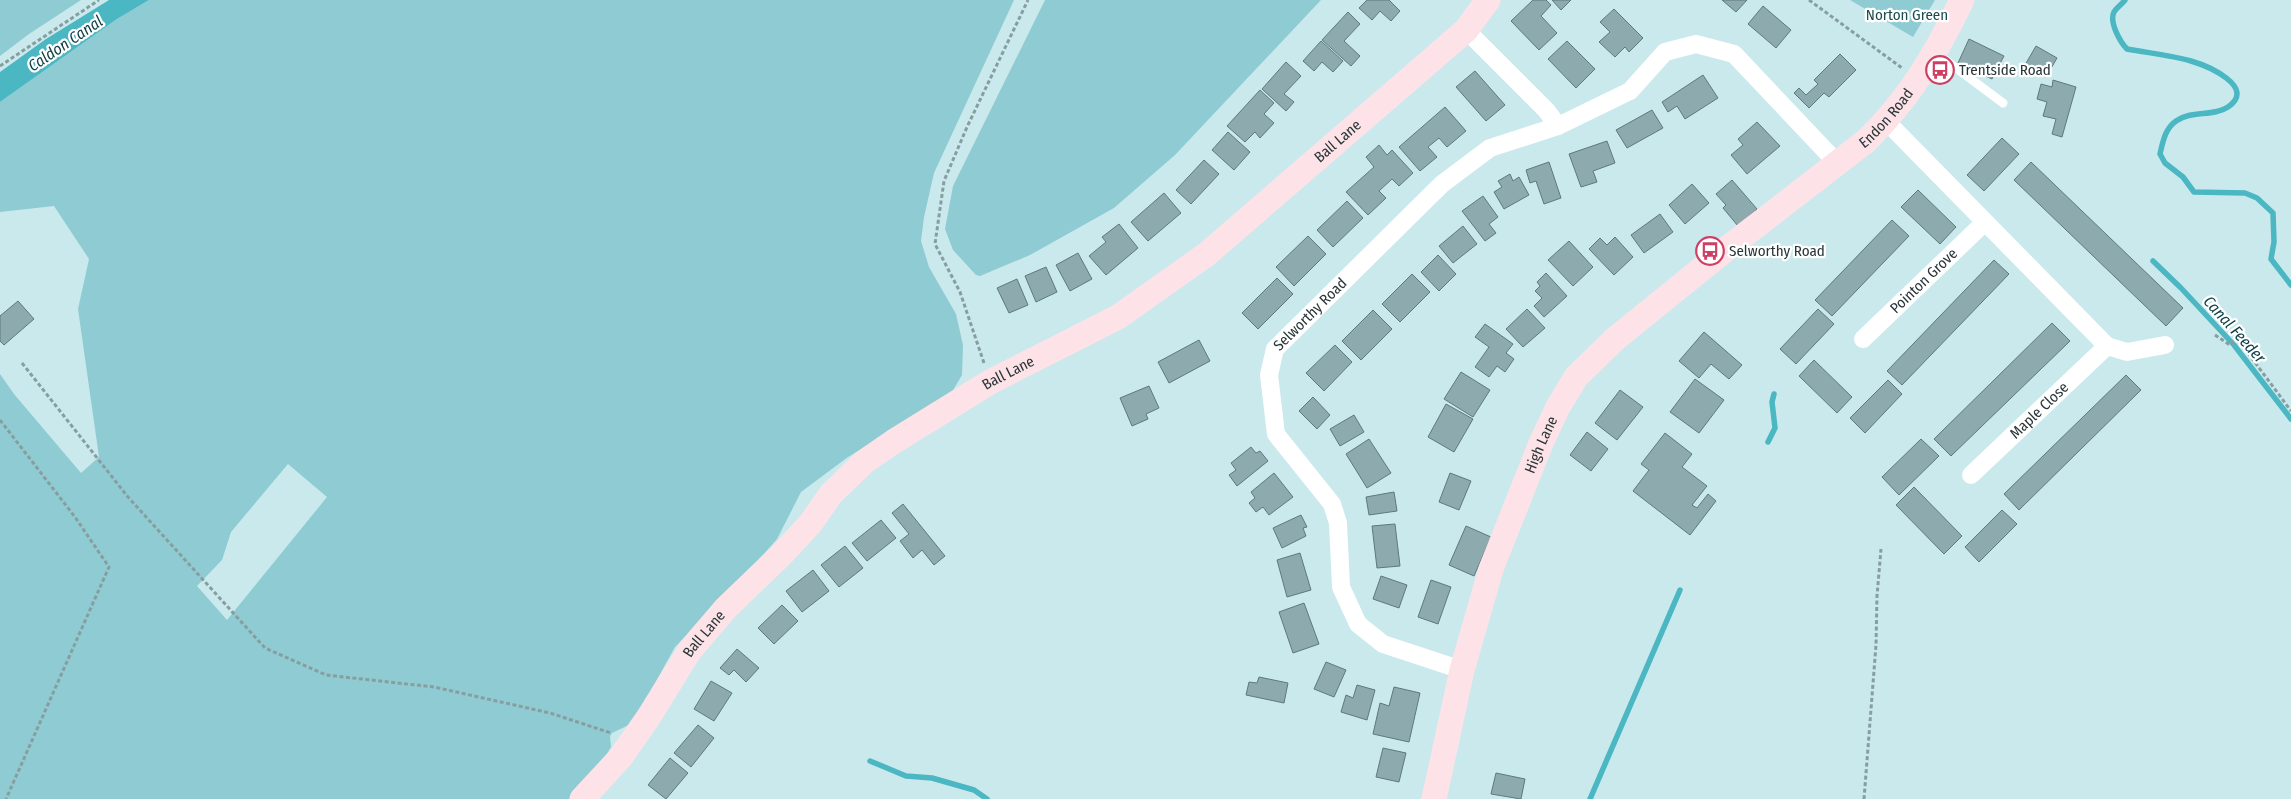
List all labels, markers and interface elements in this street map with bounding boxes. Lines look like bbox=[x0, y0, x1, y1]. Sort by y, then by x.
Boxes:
park label: Norton Green bbox=[1866, 6, 1948, 24]
water label: Caldon Canal bbox=[24, 11, 106, 75]
bus stop icon: Trentside Road bbox=[1925, 55, 1955, 85]
place label: Trentside Road bbox=[1959, 61, 2051, 79]
street label: Endon Road bbox=[1856, 85, 1917, 152]
street label: Ball Lane bbox=[1311, 116, 1365, 166]
bus stop icon: Selworthy Road bbox=[1695, 236, 1725, 266]
place label: Selworthy Road bbox=[1729, 242, 1825, 260]
street label: Pointon Grove bbox=[1886, 245, 1961, 317]
street label: Selworthy Road bbox=[1270, 274, 1351, 354]
water label: Canal Feeder bbox=[2200, 292, 2270, 367]
street label: Ball Lane bbox=[979, 352, 1037, 394]
street label: Maple Close bbox=[2006, 378, 2072, 442]
street label: High Lane bbox=[1521, 413, 1561, 476]
street label: Ball Lane bbox=[679, 607, 729, 660]

